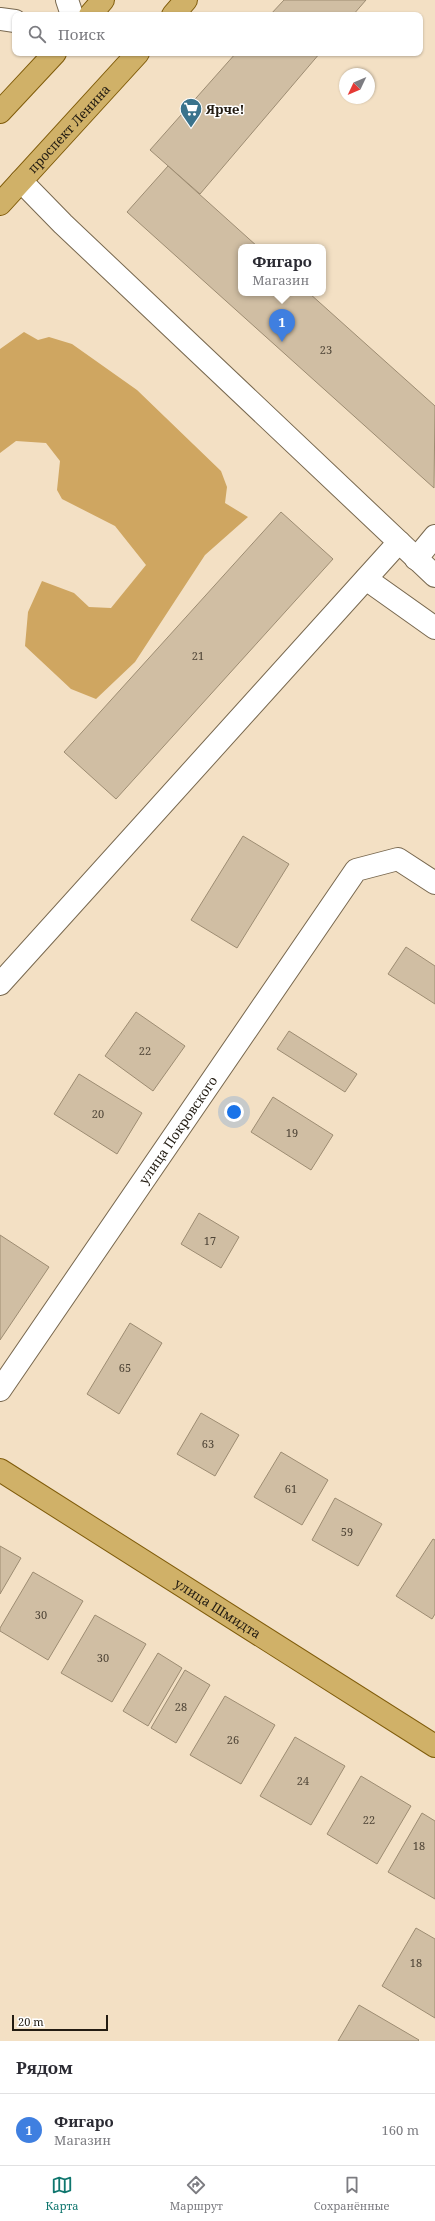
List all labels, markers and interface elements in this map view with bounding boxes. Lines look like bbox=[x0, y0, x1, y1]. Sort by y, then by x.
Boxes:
search box bbox=[12, 12, 423, 56]
icon: search bbox=[26, 23, 48, 45]
text: Поиск bbox=[58, 24, 105, 44]
north arrow bbox=[339, 68, 375, 104]
street label: проспект Ленина bbox=[24, 80, 114, 177]
supermarket icon: Ярче! bbox=[178, 96, 204, 129]
place label: Ярче! bbox=[205, 100, 244, 118]
popup bbox=[238, 244, 326, 296]
text: Фигаро bbox=[252, 251, 312, 271]
text: Магазин bbox=[252, 271, 309, 289]
pin: 1 bbox=[269, 309, 295, 342]
house number: 23 bbox=[320, 342, 332, 357]
house number: 21 bbox=[192, 648, 204, 663]
house number: 22 bbox=[139, 1043, 151, 1058]
street label: улица Покровского bbox=[135, 1072, 221, 1188]
your location bbox=[224, 1102, 244, 1122]
house number: 20 bbox=[92, 1106, 104, 1121]
house number: 19 bbox=[286, 1125, 298, 1140]
house number: 17 bbox=[204, 1233, 216, 1248]
house number: 65 bbox=[119, 1360, 131, 1375]
house number: 63 bbox=[202, 1436, 214, 1451]
house number: 61 bbox=[285, 1481, 297, 1496]
house number: 59 bbox=[341, 1524, 353, 1539]
street label: улица Шмидта bbox=[171, 1574, 265, 1642]
house number: 30 bbox=[35, 1607, 47, 1622]
house number: 30 bbox=[97, 1650, 109, 1665]
house number: 28 bbox=[175, 1699, 187, 1714]
house number: 26 bbox=[227, 1732, 239, 1747]
house number: 24 bbox=[297, 1773, 309, 1788]
house number: 22 bbox=[363, 1812, 375, 1827]
house number: 18 bbox=[413, 1838, 425, 1853]
house number: 18 bbox=[410, 1955, 422, 1970]
scale bar bbox=[12, 2013, 108, 2032]
text: 20 m bbox=[18, 2014, 44, 2029]
text: Рядом bbox=[16, 2056, 73, 2079]
text: Фигаро bbox=[54, 2111, 114, 2131]
text: 1 bbox=[25, 2121, 33, 2139]
text: 160 m bbox=[382, 2121, 419, 2139]
text: Магазин bbox=[54, 2131, 111, 2149]
tab: Карта bbox=[46, 2174, 79, 2213]
tab: Маршрут bbox=[170, 2174, 223, 2213]
tab: Сохранённые bbox=[314, 2174, 389, 2213]

